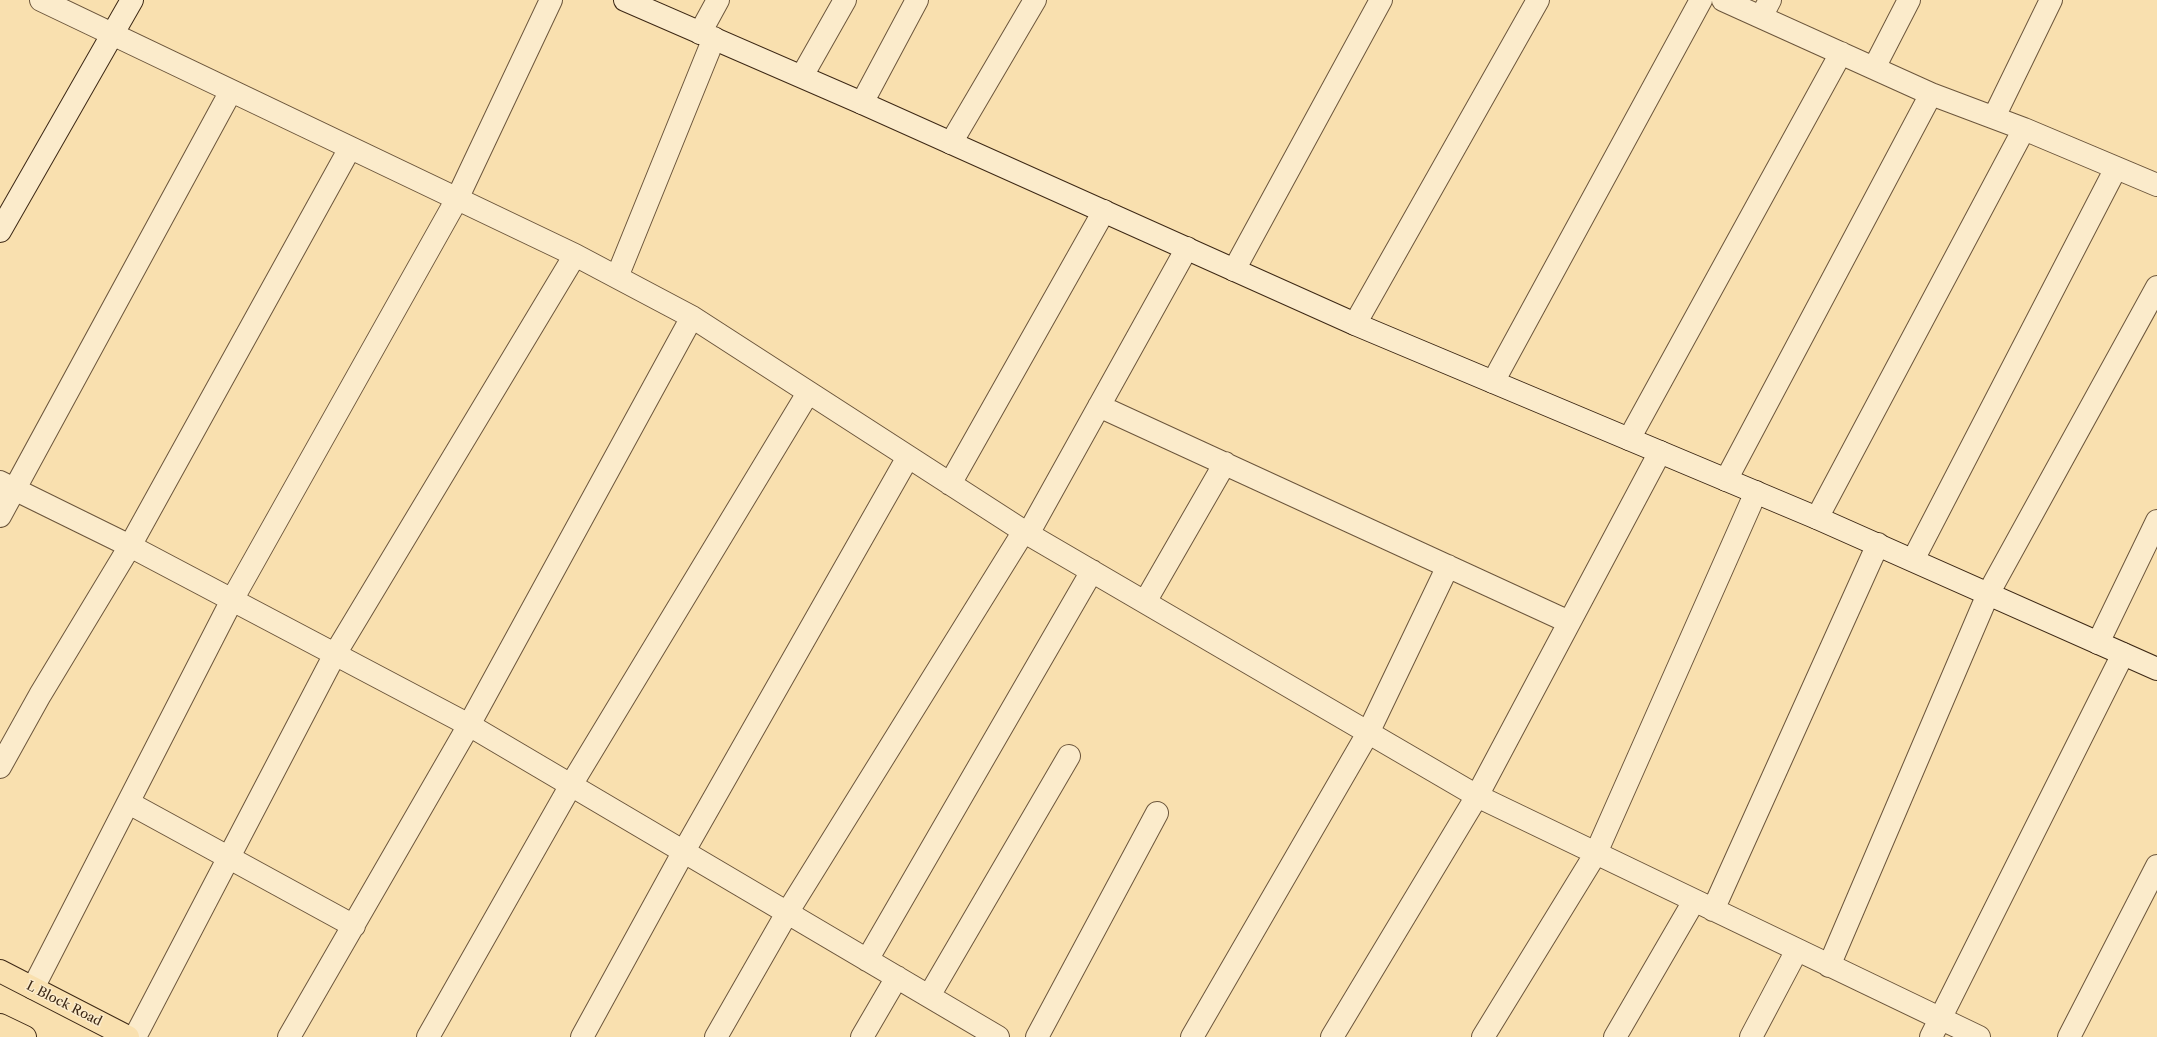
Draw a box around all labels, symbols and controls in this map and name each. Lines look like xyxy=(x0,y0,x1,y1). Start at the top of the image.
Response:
street label: L Block Road xyxy=(24,978,104,1030)

